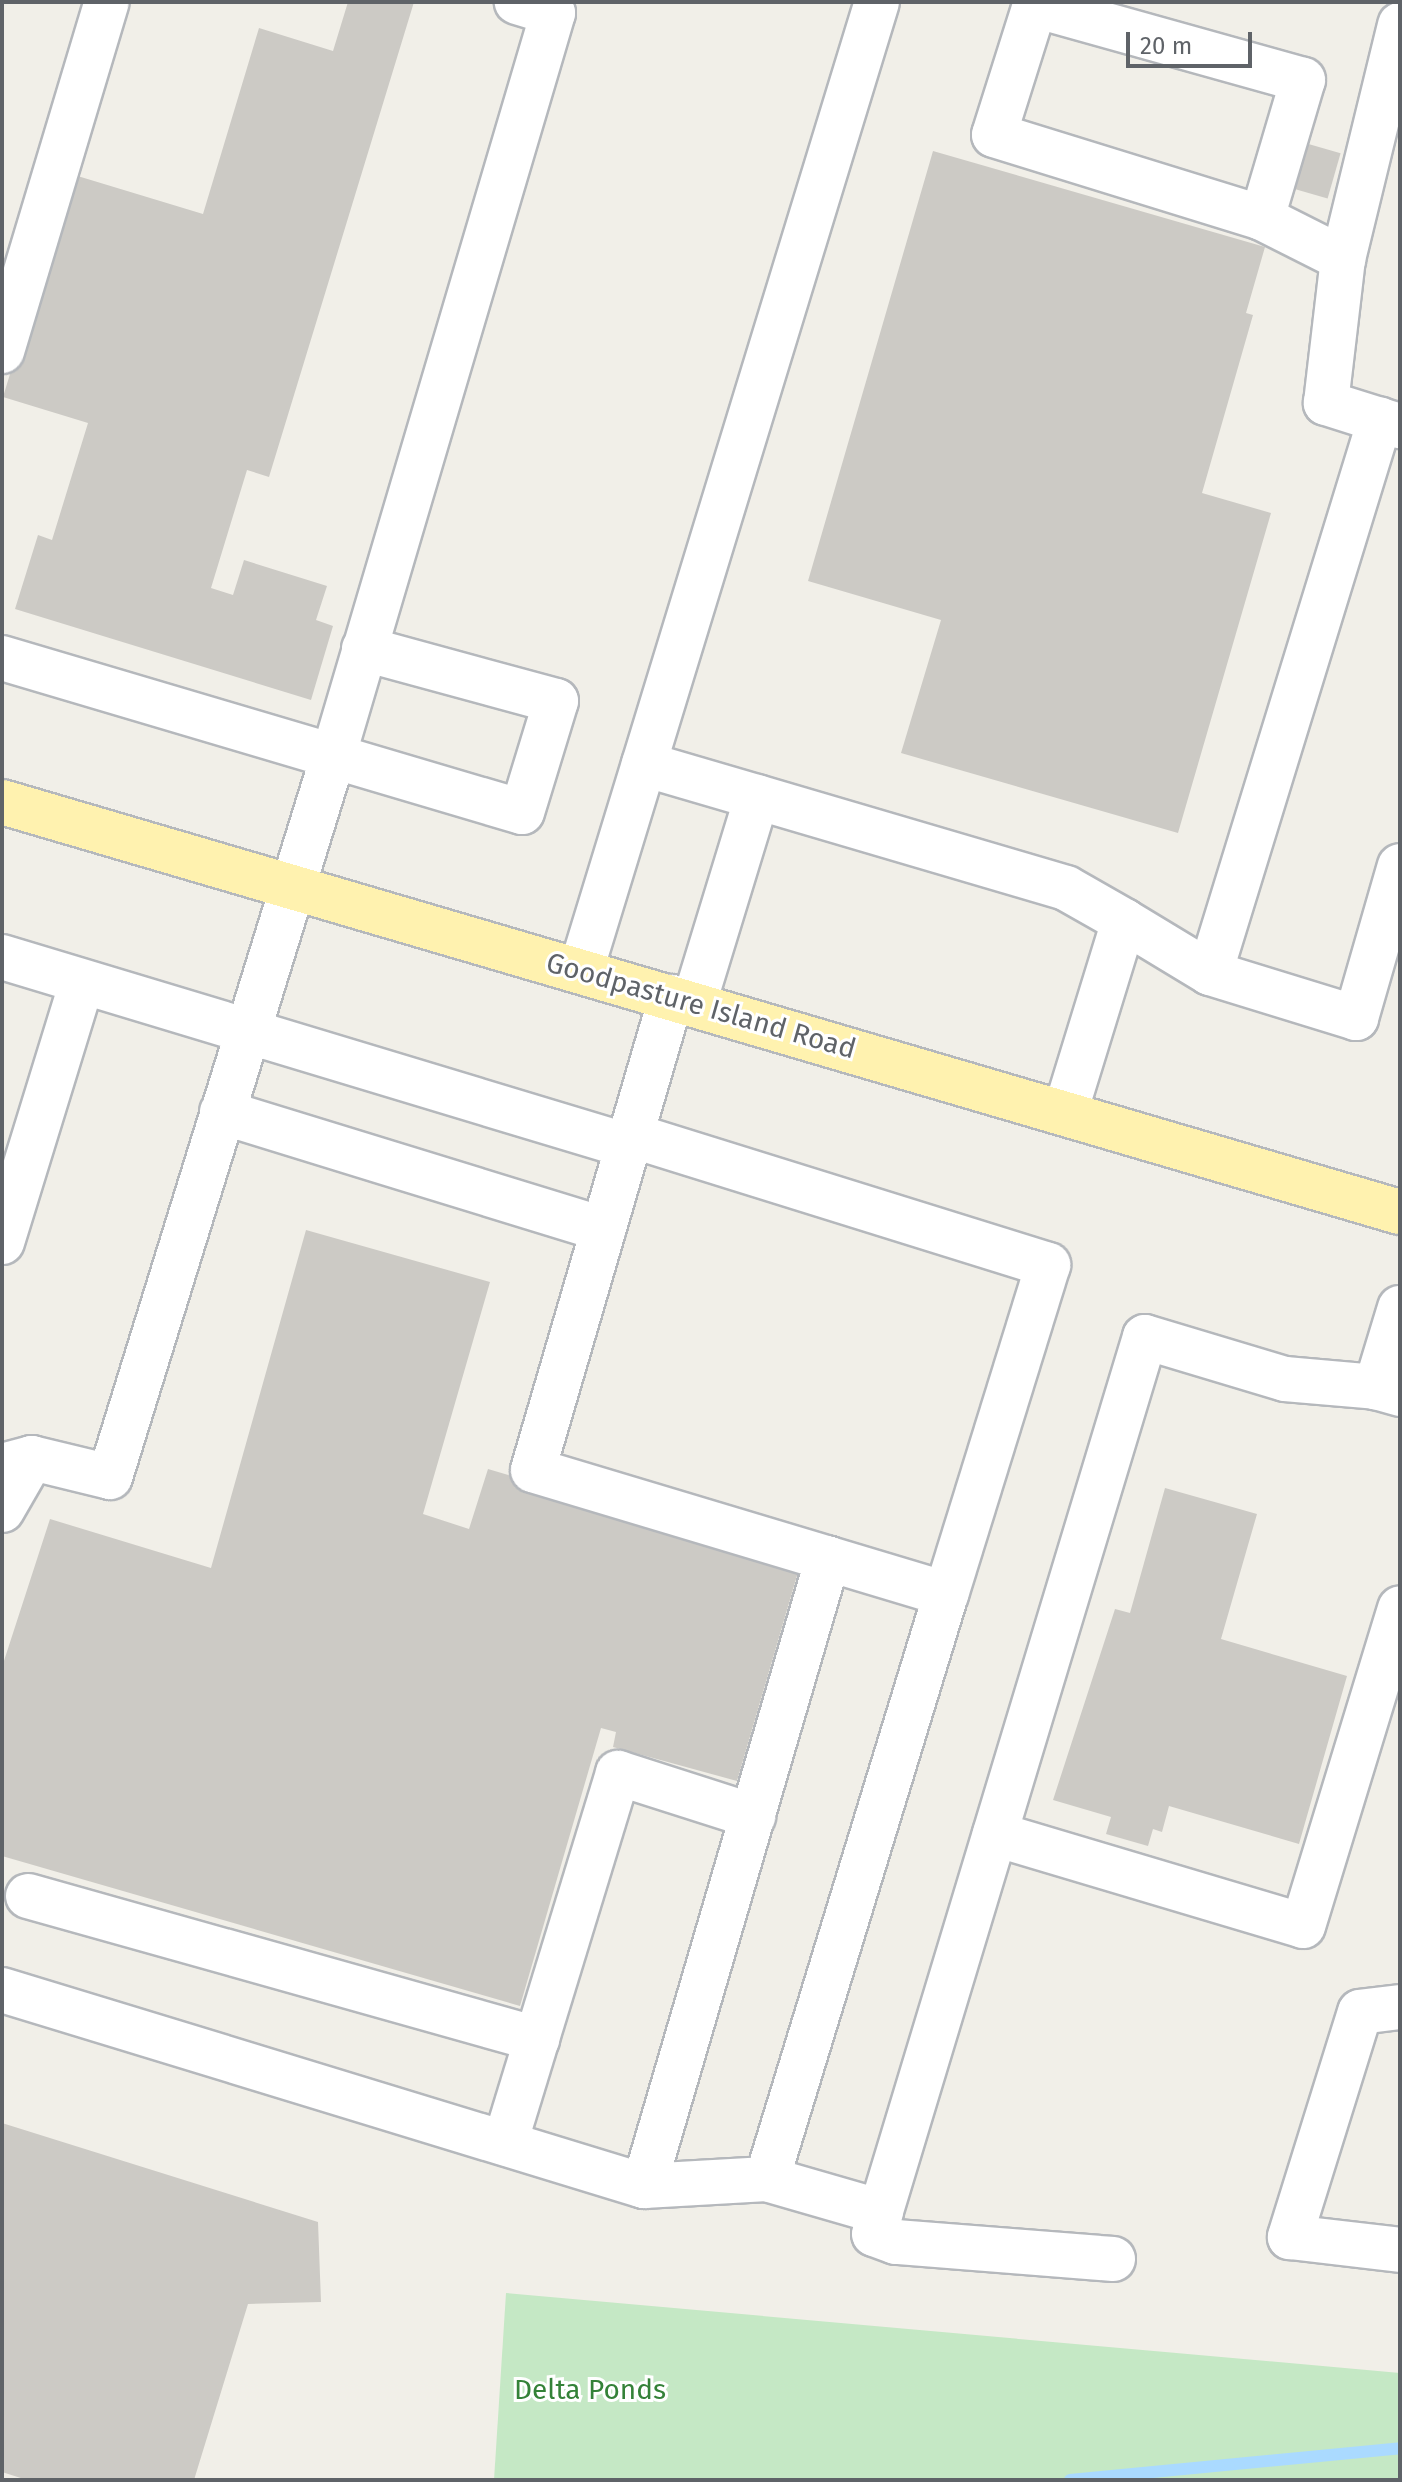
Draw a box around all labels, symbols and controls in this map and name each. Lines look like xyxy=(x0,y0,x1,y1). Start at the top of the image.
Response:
scale bar xyxy=(1130,16,1256,66)
text: 20 m xyxy=(1140,32,1192,60)
street label: Goodpasture Island Road xyxy=(542,946,860,1066)
park label: Delta Ponds xyxy=(514,2373,666,2407)

